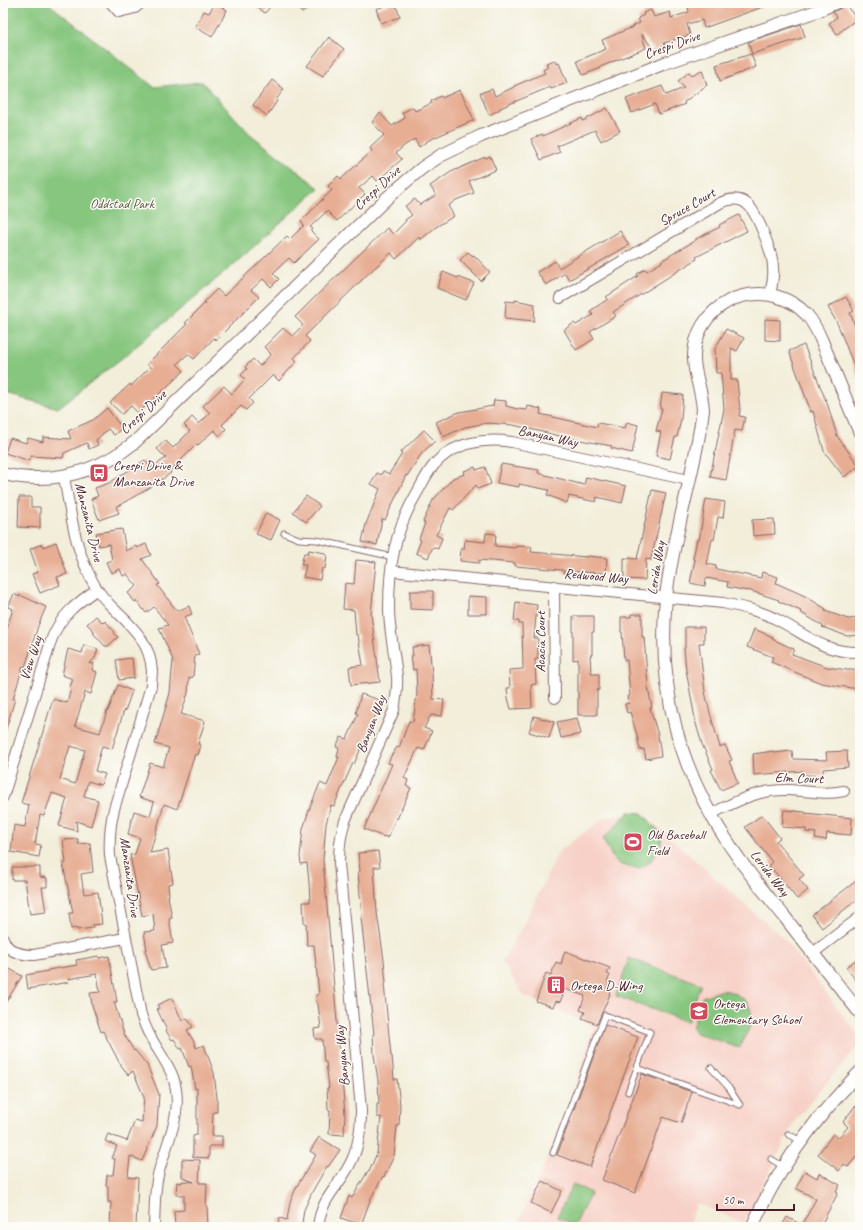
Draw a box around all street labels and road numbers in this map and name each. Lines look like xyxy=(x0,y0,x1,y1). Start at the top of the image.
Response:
street label: Crespi Drive xyxy=(642,27,703,63)
street label: Crespi Drive xyxy=(350,161,405,214)
street label: Spruce Court xyxy=(656,183,719,230)
street label: Crespi Drive xyxy=(116,385,171,438)
street label: Banyan Way xyxy=(517,421,580,451)
street label: Manzanita Drive xyxy=(71,481,107,565)
street label: Lerida Way xyxy=(643,539,669,596)
street label: Redwood Way xyxy=(563,565,630,587)
street label: Acacia Court xyxy=(532,610,549,673)
street label: View Way xyxy=(16,633,46,682)
street label: Banyan Way xyxy=(352,692,390,755)
street label: Elm Court xyxy=(775,769,825,787)
street label: Manzanita Drive xyxy=(116,836,144,919)
street label: Lerida Way xyxy=(747,847,794,900)
street label: Banyan Way xyxy=(331,1024,353,1087)

